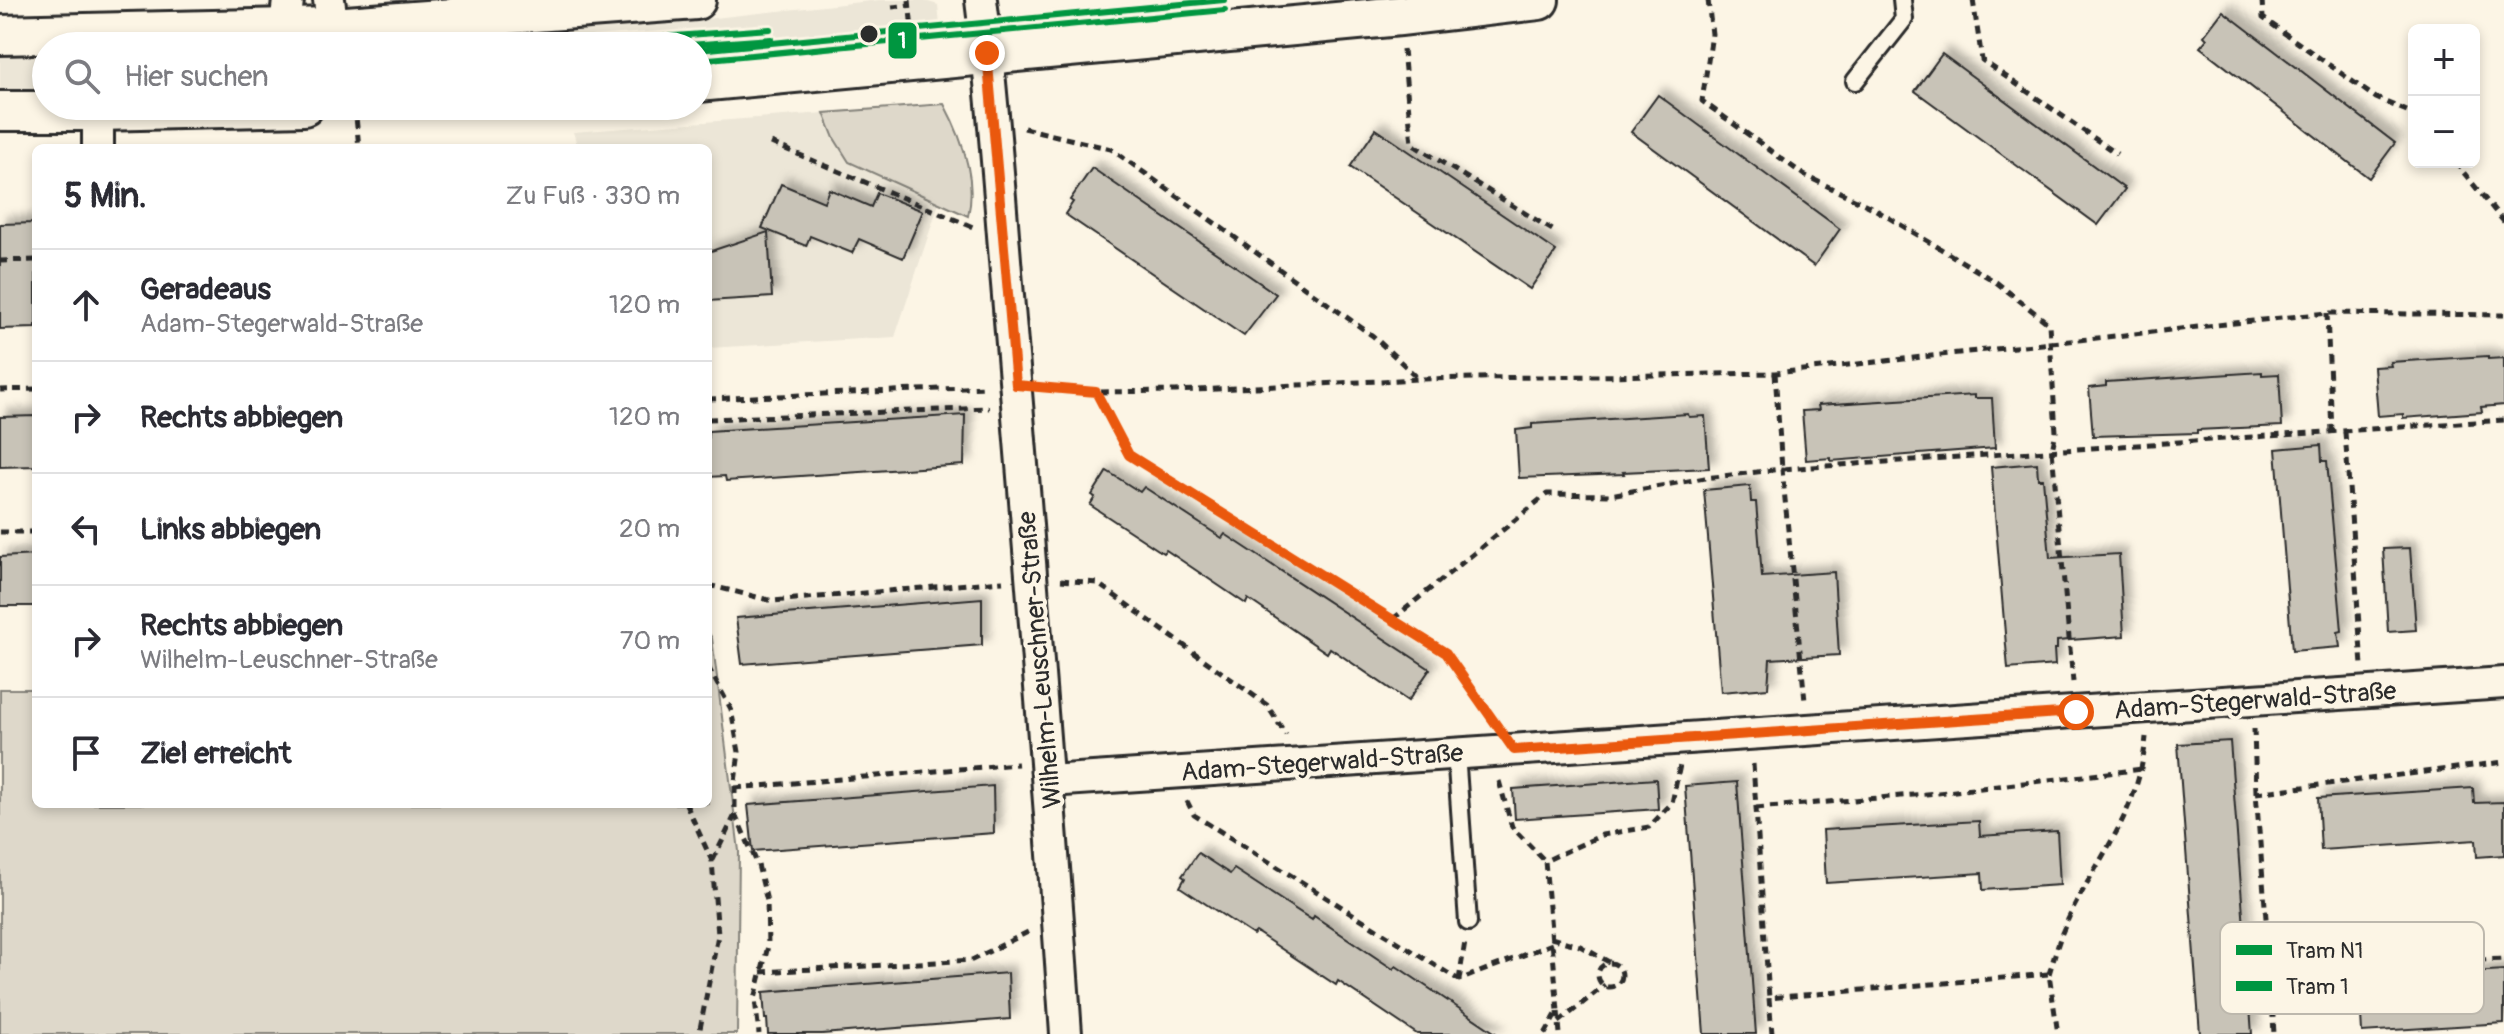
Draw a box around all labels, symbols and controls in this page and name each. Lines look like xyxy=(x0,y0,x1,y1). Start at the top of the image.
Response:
line badge: 1 xyxy=(887,21,918,60)
unlabelled marker xyxy=(858,23,880,45)
map controls xyxy=(2408,24,2480,168)
button: + xyxy=(2408,24,2480,96)
text: 1 xyxy=(898,27,906,55)
search box xyxy=(32,32,712,120)
route end xyxy=(969,35,1005,71)
icon: search xyxy=(60,54,104,98)
text: Hier suchen xyxy=(124,58,269,95)
button: − xyxy=(2408,96,2480,168)
text: 5 Min. xyxy=(64,175,147,218)
text: Zu Fuß · 330 m xyxy=(505,180,680,212)
text: Geradeaus xyxy=(140,271,271,308)
icon: ahead xyxy=(64,283,108,327)
text: 120 m xyxy=(609,289,680,321)
text: Adam-Stegerwald-Straße xyxy=(140,308,423,340)
icon: right xyxy=(64,395,108,439)
text: Rechts abbiegen xyxy=(140,399,343,436)
text: 120 m xyxy=(609,401,680,433)
icon: left xyxy=(64,507,108,551)
street label: Wilhelm-Leuschner-Straße xyxy=(1011,510,1069,810)
text: Links abbiegen xyxy=(140,511,321,548)
text: 20 m xyxy=(619,513,680,545)
text: Rechts abbiegen xyxy=(140,607,343,644)
icon: right xyxy=(64,619,108,663)
text: 70 m xyxy=(620,625,680,657)
text: Wilhelm-Leuschner-Straße xyxy=(140,644,438,676)
street label: Adam-Stegerwald-Straße xyxy=(2113,675,2398,727)
route start xyxy=(2058,694,2094,730)
icon: arrive xyxy=(64,731,108,775)
text: Ziel erreicht xyxy=(140,735,291,772)
street label: Adam-Stegerwald-Straße xyxy=(1180,737,1465,789)
legend xyxy=(2220,922,2484,1014)
text: Tram N1 xyxy=(2286,937,2363,965)
text: Tram 1 xyxy=(2286,973,2349,1001)

